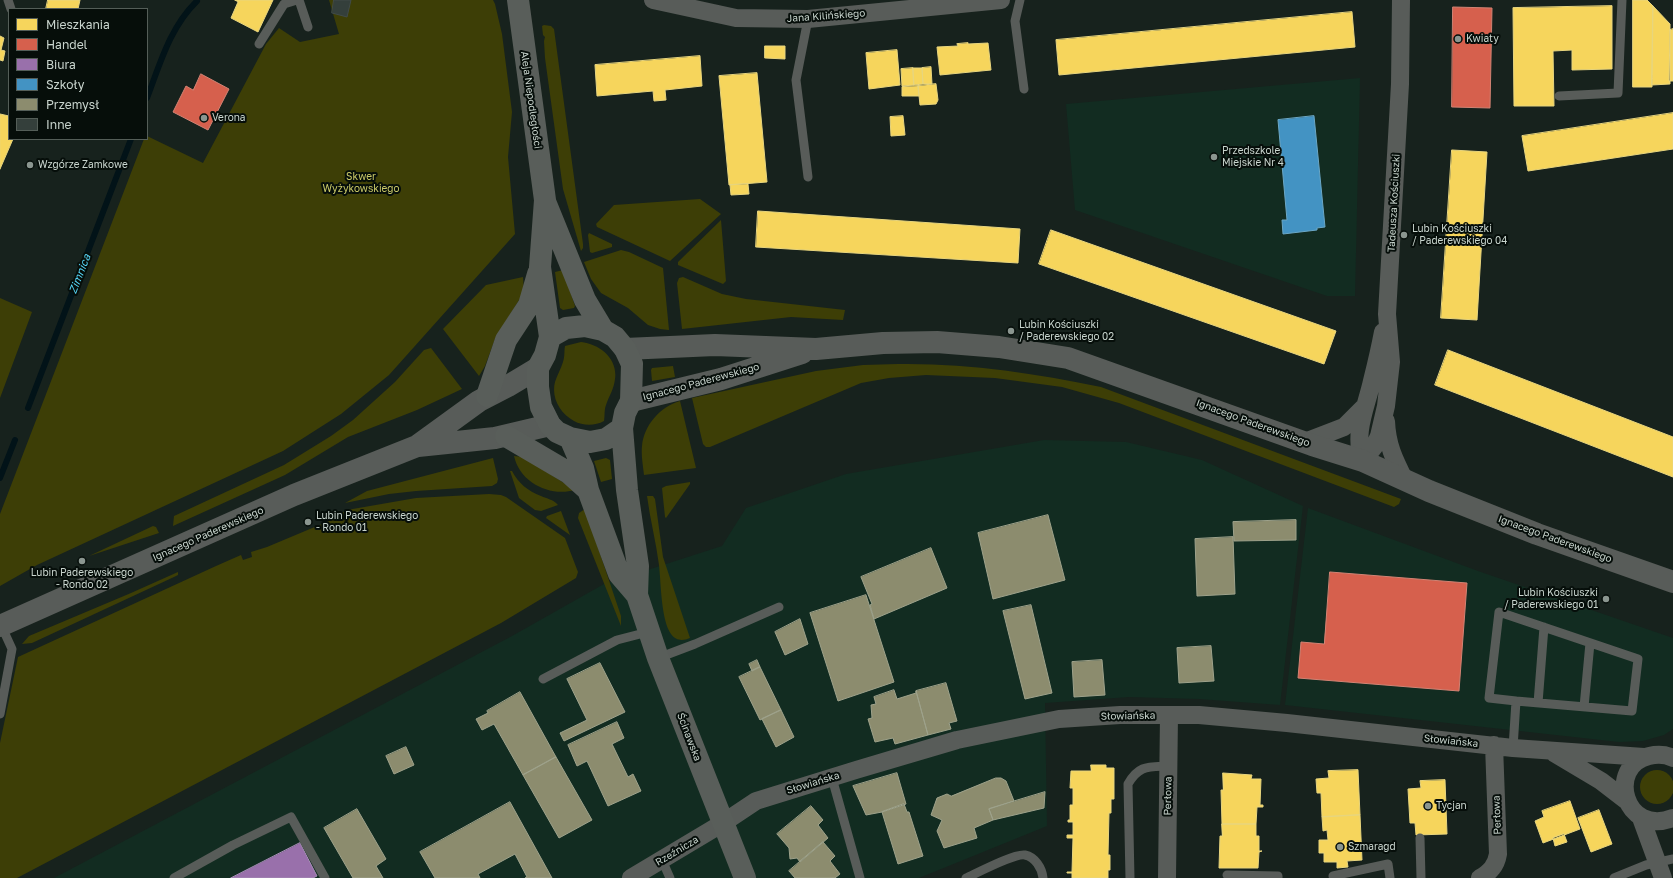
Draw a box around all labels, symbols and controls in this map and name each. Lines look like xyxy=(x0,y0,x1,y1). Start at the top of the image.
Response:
street label: Jana Kilińskiego xyxy=(786,7,866,25)
legend xyxy=(8,8,148,140)
text: Mieszkania xyxy=(46,17,110,32)
place label: Kwiaty xyxy=(1466,33,1499,45)
marker: Kwiaty xyxy=(1453,34,1463,44)
text: Handel xyxy=(46,37,87,52)
street label: Aleja Niepodległości xyxy=(518,50,544,150)
text: Biura xyxy=(46,57,76,72)
text: Szkoły xyxy=(46,77,85,92)
text: Przemysł xyxy=(46,97,99,112)
place label: Verona xyxy=(212,112,245,124)
marker: Verona xyxy=(199,113,209,123)
text: Inne xyxy=(46,117,72,132)
place label: Przedszkole Miejskie Nr 4 xyxy=(1222,145,1284,168)
marker: Przedszkole Miejskie Nr 4 xyxy=(1209,152,1219,162)
street label: Tadeusza Kościuszki xyxy=(1385,154,1403,252)
place label: Wzgórze Zamkowe xyxy=(38,159,128,171)
marker: Wzgórze Zamkowe xyxy=(25,160,35,170)
park label: Skwer Wyżykowskiego xyxy=(322,171,400,194)
place label: Lubin Kościuszki / Paderewskiego 04 xyxy=(1412,223,1507,246)
marker: Lubin Kościuszki / Paderewskiego 04 xyxy=(1399,230,1409,240)
water label: Zimnica xyxy=(66,252,94,296)
place label: Lubin Kościuszki / Paderewskiego 02 xyxy=(1019,319,1114,342)
marker: Lubin Kościuszki / Paderewskiego 02 xyxy=(1006,326,1016,336)
street label: Ignacego Paderewskiego xyxy=(641,361,761,403)
street label: Ignacego Paderewskiego xyxy=(1194,397,1312,449)
street label: Ignacego Paderewskiego xyxy=(151,504,265,564)
place label: Lubin Paderewskiego - Rondo 01 xyxy=(316,510,418,534)
street label: Ignacego Paderewskiego xyxy=(1496,513,1614,565)
marker: Lubin Paderewskiego - Rondo 01 xyxy=(303,517,313,527)
marker: Lubin Paderewskiego - Rondo 02 xyxy=(77,556,87,566)
place label: Lubin Paderewskiego - Rondo 02 xyxy=(31,567,133,590)
place label: Lubin Kościuszki / Paderewskiego 01 xyxy=(1504,587,1598,610)
marker: Lubin Kościuszki / Paderewskiego 01 xyxy=(1601,594,1611,604)
street label: Słowiańska xyxy=(1101,710,1155,722)
street label: Ścinawska xyxy=(674,711,704,763)
street label: Słowiańska xyxy=(1423,732,1479,750)
street label: Słowiańska xyxy=(785,769,841,797)
street label: Perłowa xyxy=(1162,776,1174,816)
street label: Perłowa xyxy=(1490,795,1504,835)
place label: Tycjan xyxy=(1436,800,1467,812)
marker: Tycjan xyxy=(1423,801,1433,811)
street label: Rzeźnicza xyxy=(653,834,701,868)
place label: Szmaragd xyxy=(1348,841,1396,853)
marker: Szmaragd xyxy=(1335,842,1345,852)

